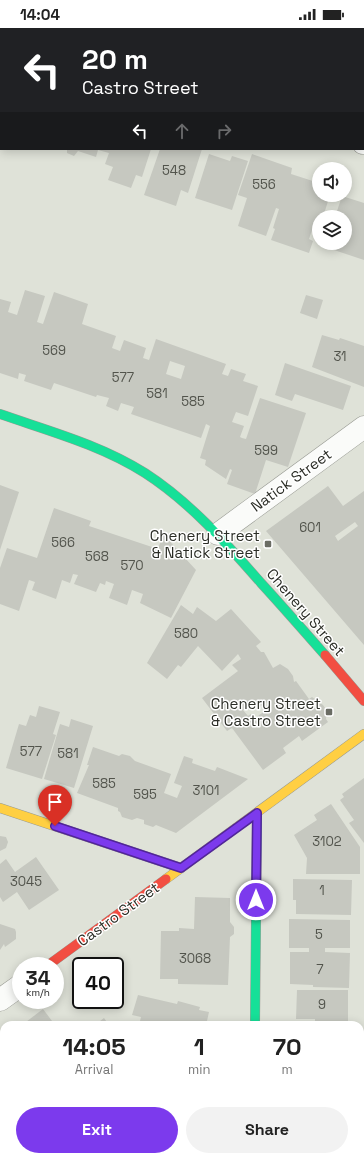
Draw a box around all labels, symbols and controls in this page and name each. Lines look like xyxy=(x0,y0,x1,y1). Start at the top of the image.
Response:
text: 14:04 xyxy=(20,5,60,24)
text: 20 m xyxy=(82,41,148,77)
icon: left xyxy=(16,44,68,96)
text: Castro Street xyxy=(82,76,199,99)
icon: left xyxy=(129,120,151,142)
icon: ahead xyxy=(171,120,193,142)
icon: right xyxy=(213,120,235,142)
house number: 548 xyxy=(162,162,186,179)
map controls xyxy=(312,162,352,250)
button: sound xyxy=(312,162,352,202)
house number: 556 xyxy=(252,176,276,193)
button: layers xyxy=(312,210,352,250)
house number: 569 xyxy=(42,342,66,359)
house number: 31 xyxy=(333,348,347,365)
house number: 577 xyxy=(112,369,134,386)
house number: 581 xyxy=(146,385,168,402)
house number: 585 xyxy=(181,393,205,410)
house number: 599 xyxy=(254,442,278,459)
street label: Natick Street xyxy=(247,444,335,516)
house number: 601 xyxy=(299,519,321,536)
place label: Chenery Street & Natick Street xyxy=(150,526,260,562)
house number: 566 xyxy=(51,534,75,551)
marker: Chenery Street & Natick Street xyxy=(263,539,273,549)
house number: 568 xyxy=(85,548,109,565)
house number: 570 xyxy=(120,557,144,574)
street label: Chenery Street xyxy=(263,564,349,660)
house number: 580 xyxy=(174,625,198,642)
place label: Chenery Street & Castro Street xyxy=(211,694,321,730)
marker: Chenery Street & Castro Street xyxy=(324,707,334,717)
house number: 577 xyxy=(20,743,42,760)
house number: 581 xyxy=(57,745,79,762)
house number: 585 xyxy=(92,775,116,792)
house number: 3101 xyxy=(193,782,219,799)
pin xyxy=(38,785,72,826)
house number: 595 xyxy=(133,786,157,803)
icon: arrive xyxy=(44,791,66,813)
house number: 3102 xyxy=(312,833,342,850)
house number: 3045 xyxy=(10,873,42,890)
street label: Castro Street xyxy=(73,878,163,950)
position arrow xyxy=(235,879,277,921)
house number: 1 xyxy=(319,882,325,899)
house number: 5 xyxy=(315,926,323,943)
house number: 3068 xyxy=(179,950,211,967)
speed limit sign: 40 xyxy=(72,957,124,1009)
house number: 7 xyxy=(316,961,324,978)
text: 34 xyxy=(26,965,50,991)
text: km/h xyxy=(26,986,50,999)
house number: 9 xyxy=(318,996,326,1013)
text: 14:05 xyxy=(62,1031,126,1062)
text: 1 xyxy=(194,1031,205,1062)
text: 70 xyxy=(273,1031,302,1062)
text: Arrival xyxy=(75,1061,113,1078)
text: min xyxy=(188,1061,210,1078)
text: m xyxy=(282,1061,293,1078)
button: Exit xyxy=(16,1107,178,1153)
button: Share xyxy=(186,1107,348,1153)

